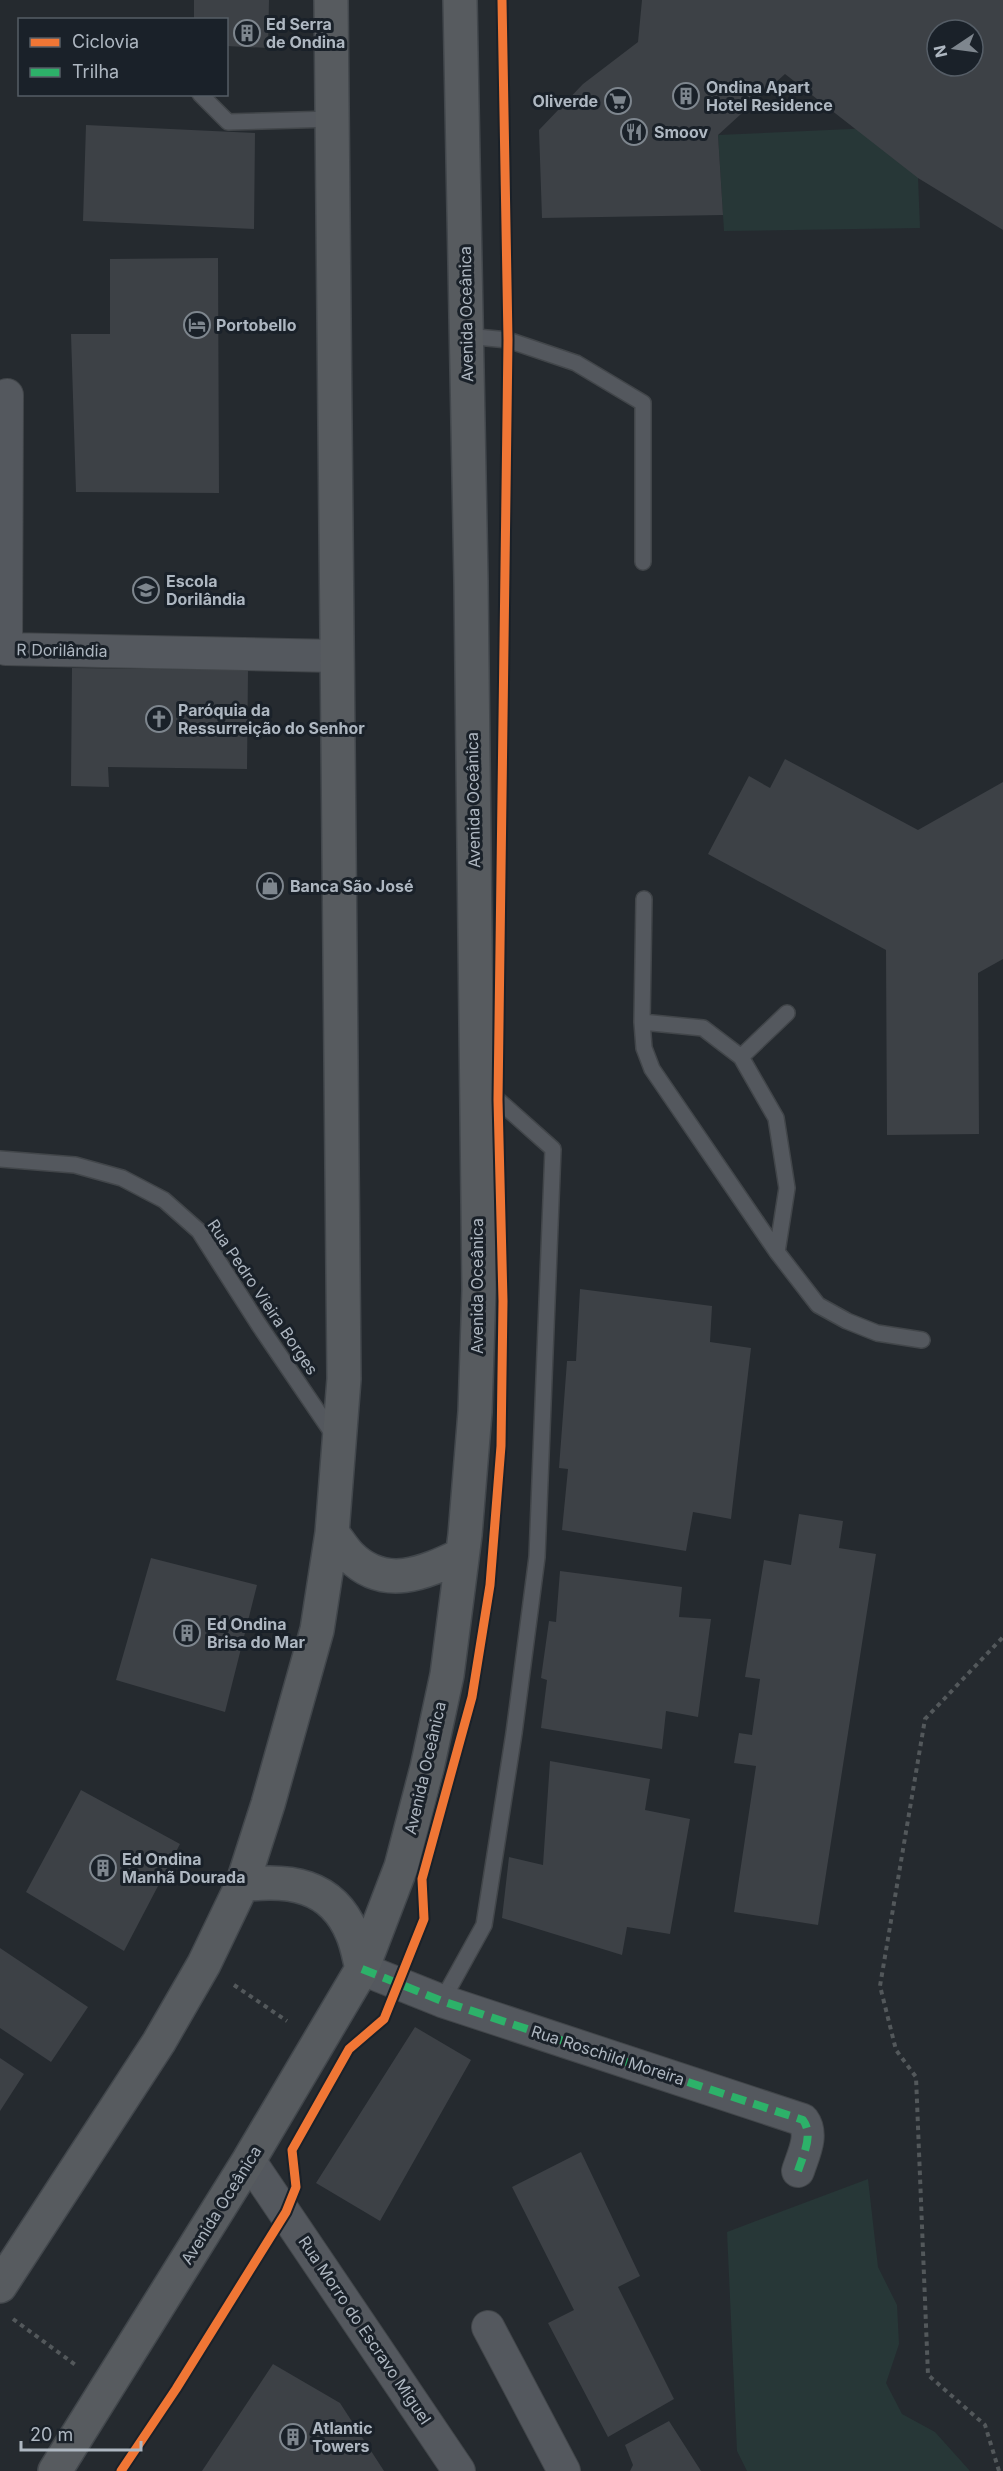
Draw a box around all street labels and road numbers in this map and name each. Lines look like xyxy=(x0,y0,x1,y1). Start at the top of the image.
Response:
street label: Avenida Oceânica xyxy=(455,246,477,382)
street label: R Dorilândia xyxy=(16,639,108,661)
street label: Avenida Oceânica xyxy=(462,732,484,868)
street label: Rua Pedro Vieira Borges xyxy=(203,1215,323,1379)
street label: Avenida Oceânica xyxy=(467,1218,487,1354)
street label: Avenida Oceânica xyxy=(400,1699,450,1837)
street label: Rua Roschild Moreira xyxy=(529,2021,687,2089)
street label: Avenida Oceânica xyxy=(176,2142,266,2268)
street label: Rua Morro do Escravo Miguel xyxy=(294,2232,436,2428)

